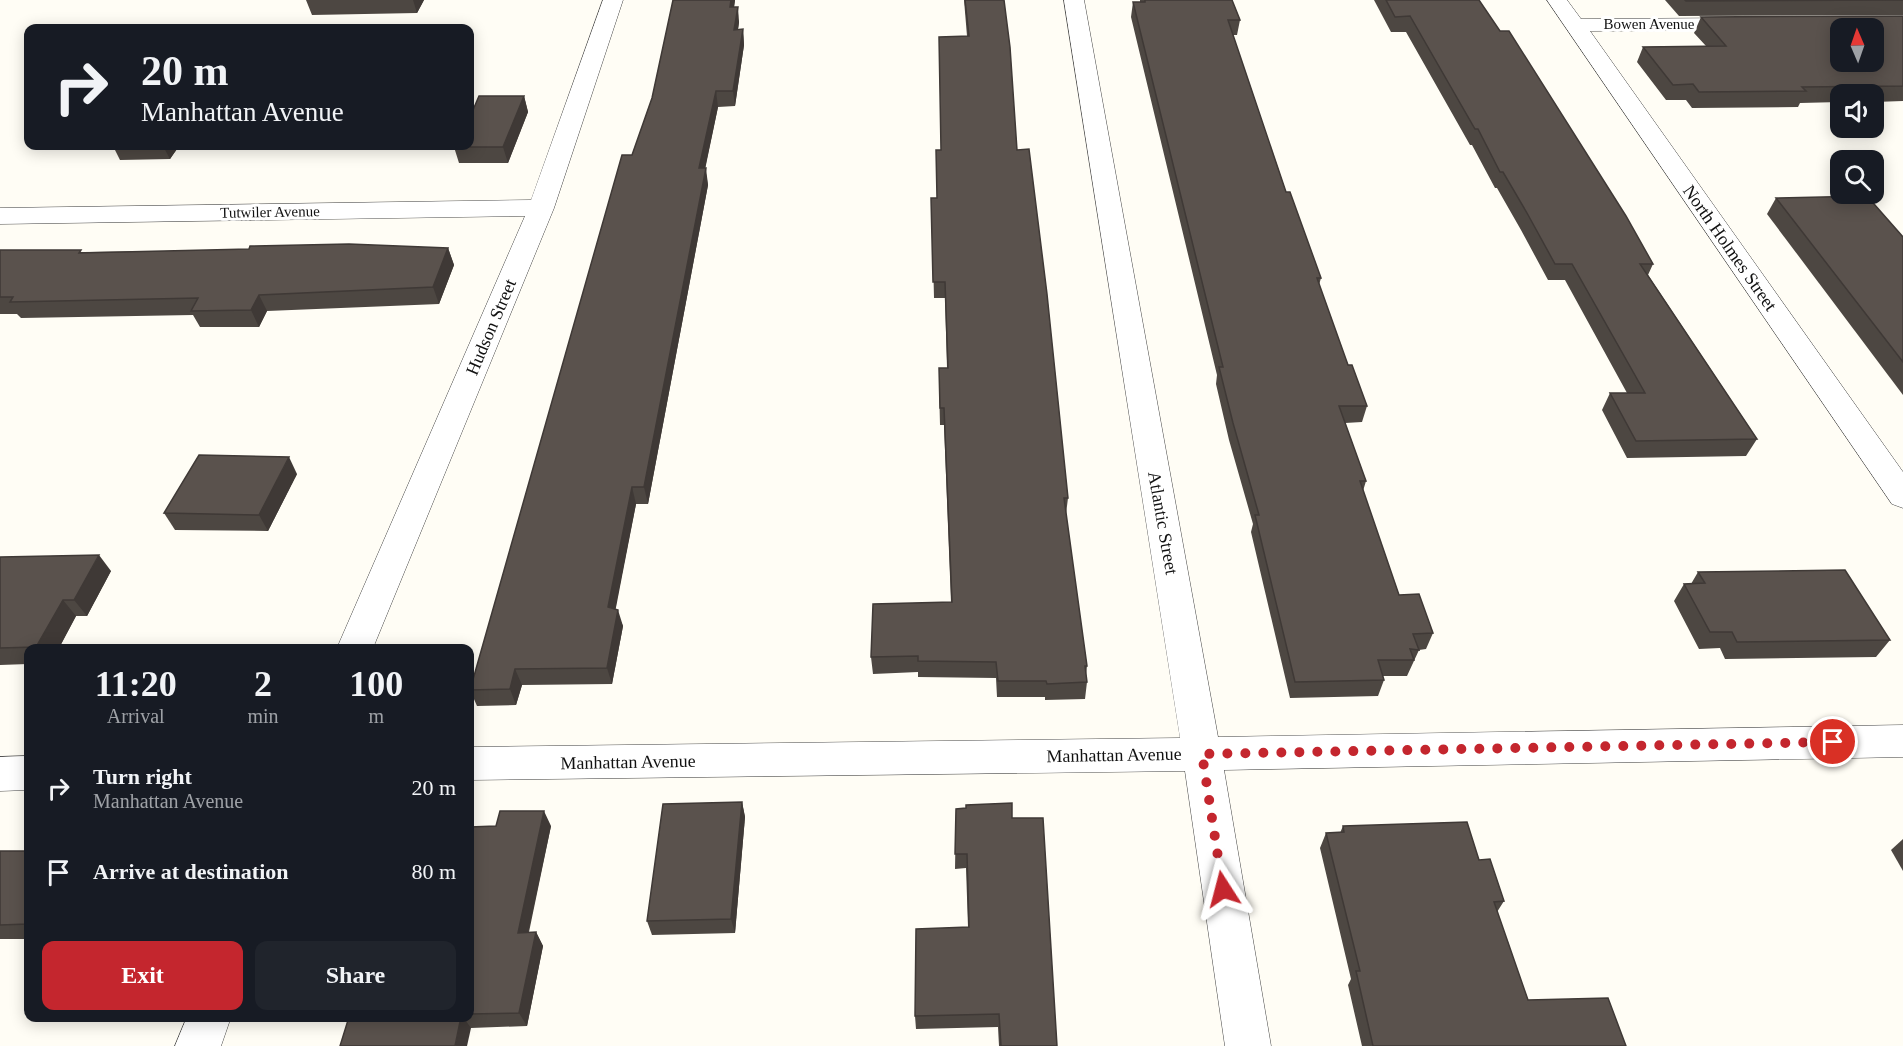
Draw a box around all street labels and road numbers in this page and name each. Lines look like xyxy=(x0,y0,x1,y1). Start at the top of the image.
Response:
street label: Bowen Avenue xyxy=(1604,16,1695,32)
street label: North Holmes Street xyxy=(1679,181,1781,315)
street label: Tutwiler Avenue xyxy=(220,203,320,221)
street label: Hudson Street xyxy=(462,276,520,378)
street label: Atlantic Street xyxy=(1144,470,1182,576)
street label: Manhattan Avenue xyxy=(1046,744,1182,766)
street label: Manhattan Avenue xyxy=(560,751,696,773)

